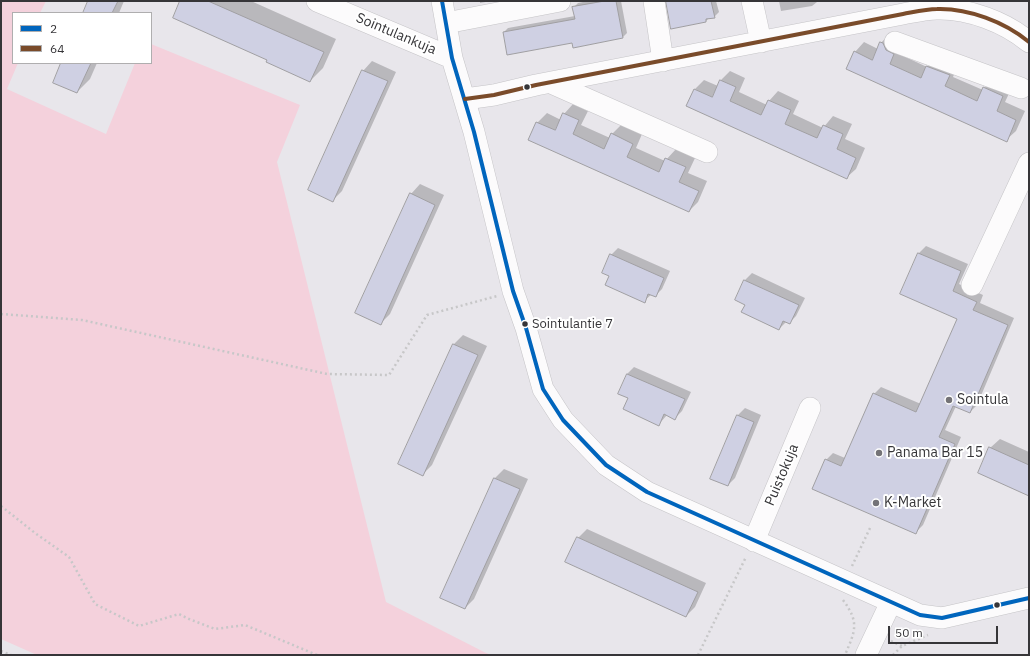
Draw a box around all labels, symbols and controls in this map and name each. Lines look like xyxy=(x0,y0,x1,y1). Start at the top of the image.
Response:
street label: Sointulankuja xyxy=(353,10,439,58)
legend xyxy=(12,12,152,64)
text: 2 xyxy=(50,21,57,36)
text: 64 xyxy=(50,41,64,56)
unlabelled marker xyxy=(522,82,532,92)
place label: Sointulantie 7 xyxy=(532,316,613,332)
marker: Sointulantie 7 xyxy=(520,319,530,329)
place label: Sointula xyxy=(957,392,1009,408)
marker: Sointula xyxy=(944,395,954,405)
street label: Puistokuja xyxy=(761,442,803,508)
place label: Panama Bar 15 xyxy=(887,445,983,461)
marker: Panama Bar 15 xyxy=(874,448,884,458)
place label: K-Market xyxy=(884,495,941,511)
marker: K-Market xyxy=(871,498,881,508)
unlabelled marker xyxy=(992,600,1002,610)
scale bar xyxy=(890,618,1000,644)
text: 50 m xyxy=(895,625,923,640)

